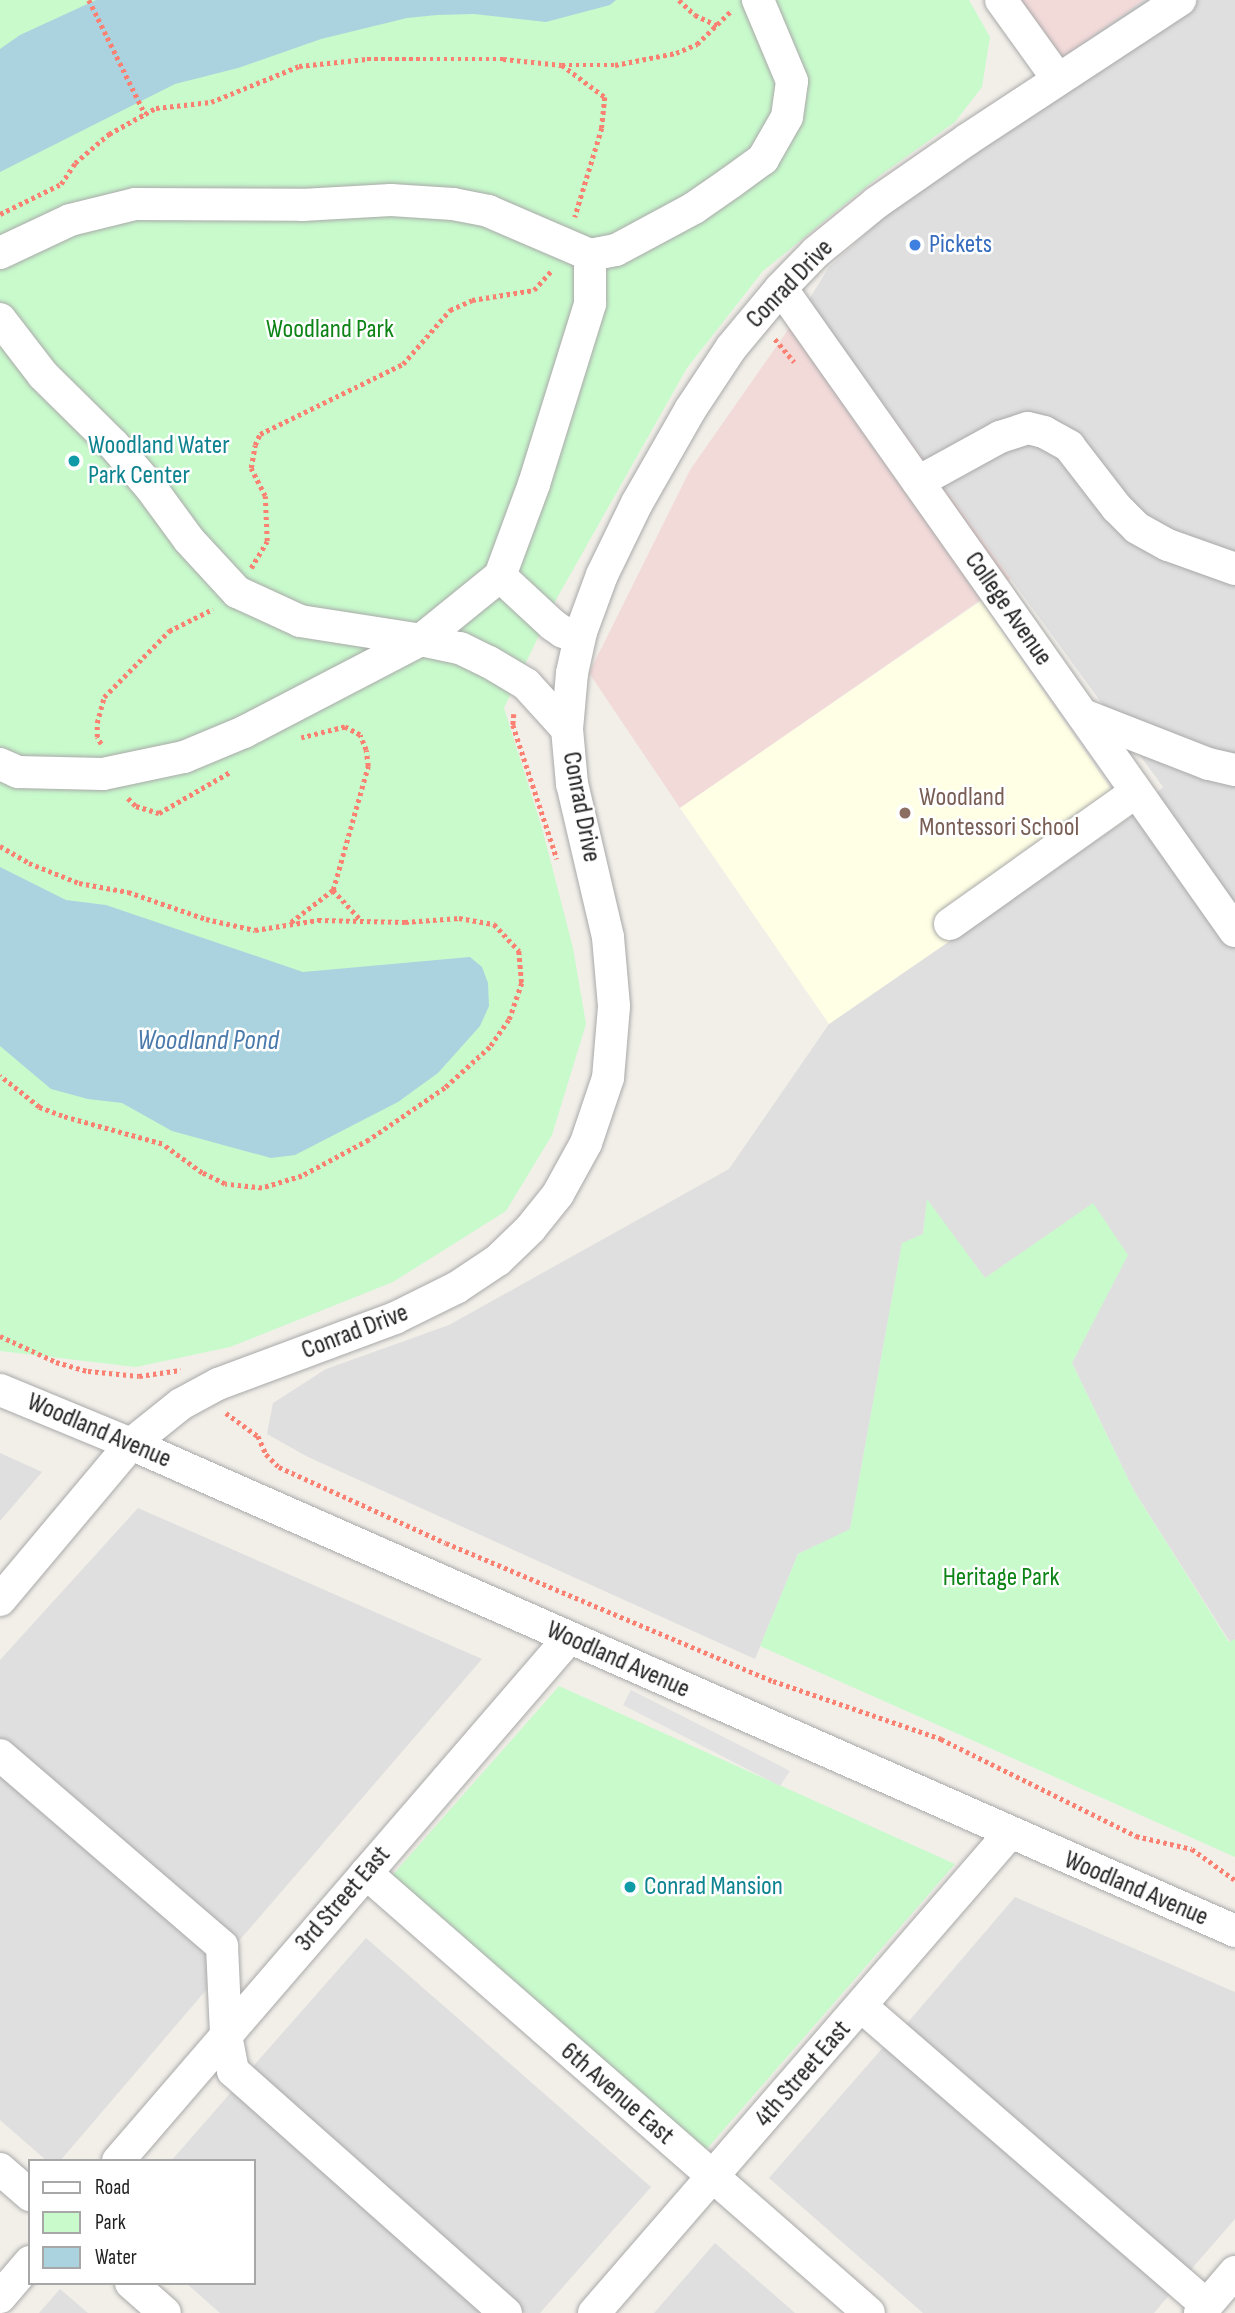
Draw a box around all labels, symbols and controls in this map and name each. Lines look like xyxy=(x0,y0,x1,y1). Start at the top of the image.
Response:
place label: Pickets xyxy=(929,229,992,261)
street label: Conrad Drive xyxy=(740,233,840,335)
marker: Pickets xyxy=(907,237,923,253)
park label: Woodland Park xyxy=(266,314,394,346)
place label: Woodland Water Park Center xyxy=(88,430,230,492)
marker: Woodland Water Park Center xyxy=(66,453,82,469)
street label: College Avenue xyxy=(957,546,1059,672)
street label: Conrad Drive xyxy=(555,749,607,865)
place label: Woodland Montessori School xyxy=(919,782,1079,844)
marker: Woodland Montessori School xyxy=(897,805,913,821)
water label: Woodland Pond xyxy=(137,1024,279,1058)
street label: Conrad Drive xyxy=(297,1297,413,1367)
street label: Woodland Avenue xyxy=(22,1387,176,1475)
park label: Heritage Park xyxy=(943,1562,1059,1594)
street label: Woodland Avenue xyxy=(542,1615,694,1705)
street label: 3rd Street East xyxy=(289,1840,397,1958)
street label: Woodland Avenue xyxy=(1059,1845,1213,1933)
place label: Conrad Mansion xyxy=(644,1871,783,1903)
marker: Conrad Mansion xyxy=(622,1879,638,1895)
street label: 4th Street East xyxy=(748,2014,858,2134)
street label: 6th Avenue East xyxy=(554,2036,680,2152)
legend xyxy=(28,2159,256,2285)
text: Road xyxy=(95,2175,130,2200)
text: Park xyxy=(95,2210,126,2235)
text: Water xyxy=(95,2245,137,2270)

